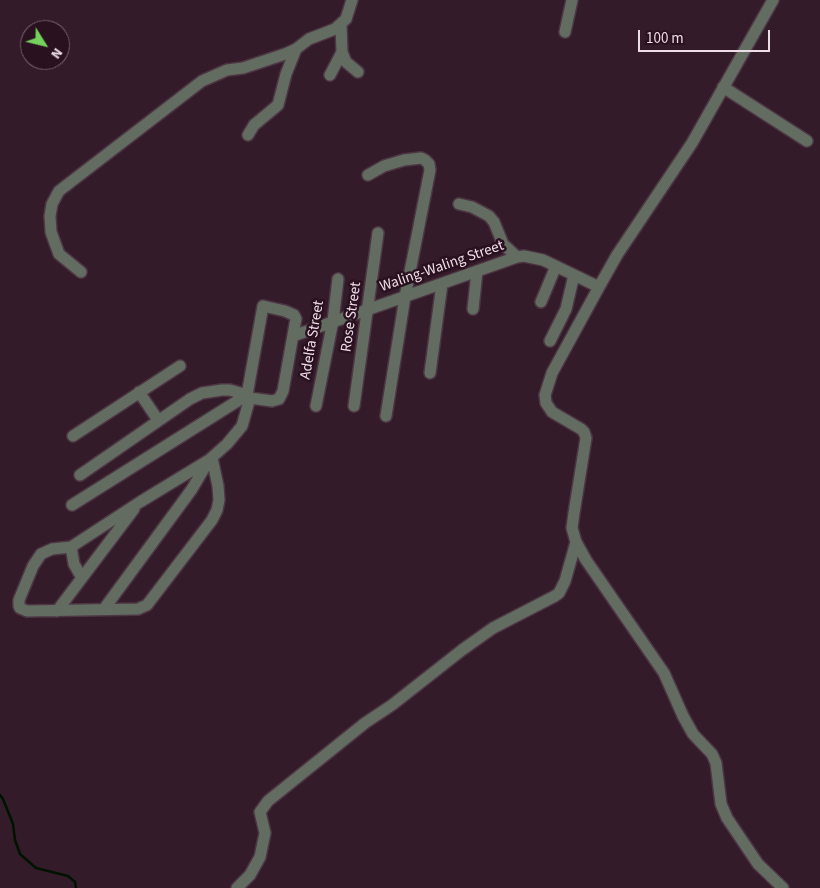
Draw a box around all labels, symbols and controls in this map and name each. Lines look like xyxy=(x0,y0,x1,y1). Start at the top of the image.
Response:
north arrow xyxy=(20,20,70,70)
scale bar xyxy=(640,20,772,52)
text: 100 m xyxy=(646,28,684,49)
text: N xyxy=(45,44,67,63)
street label: Waling-Waling Street xyxy=(378,237,506,297)
street label: Rose Street xyxy=(338,281,366,353)
street label: Adelfa Street xyxy=(297,299,329,381)

